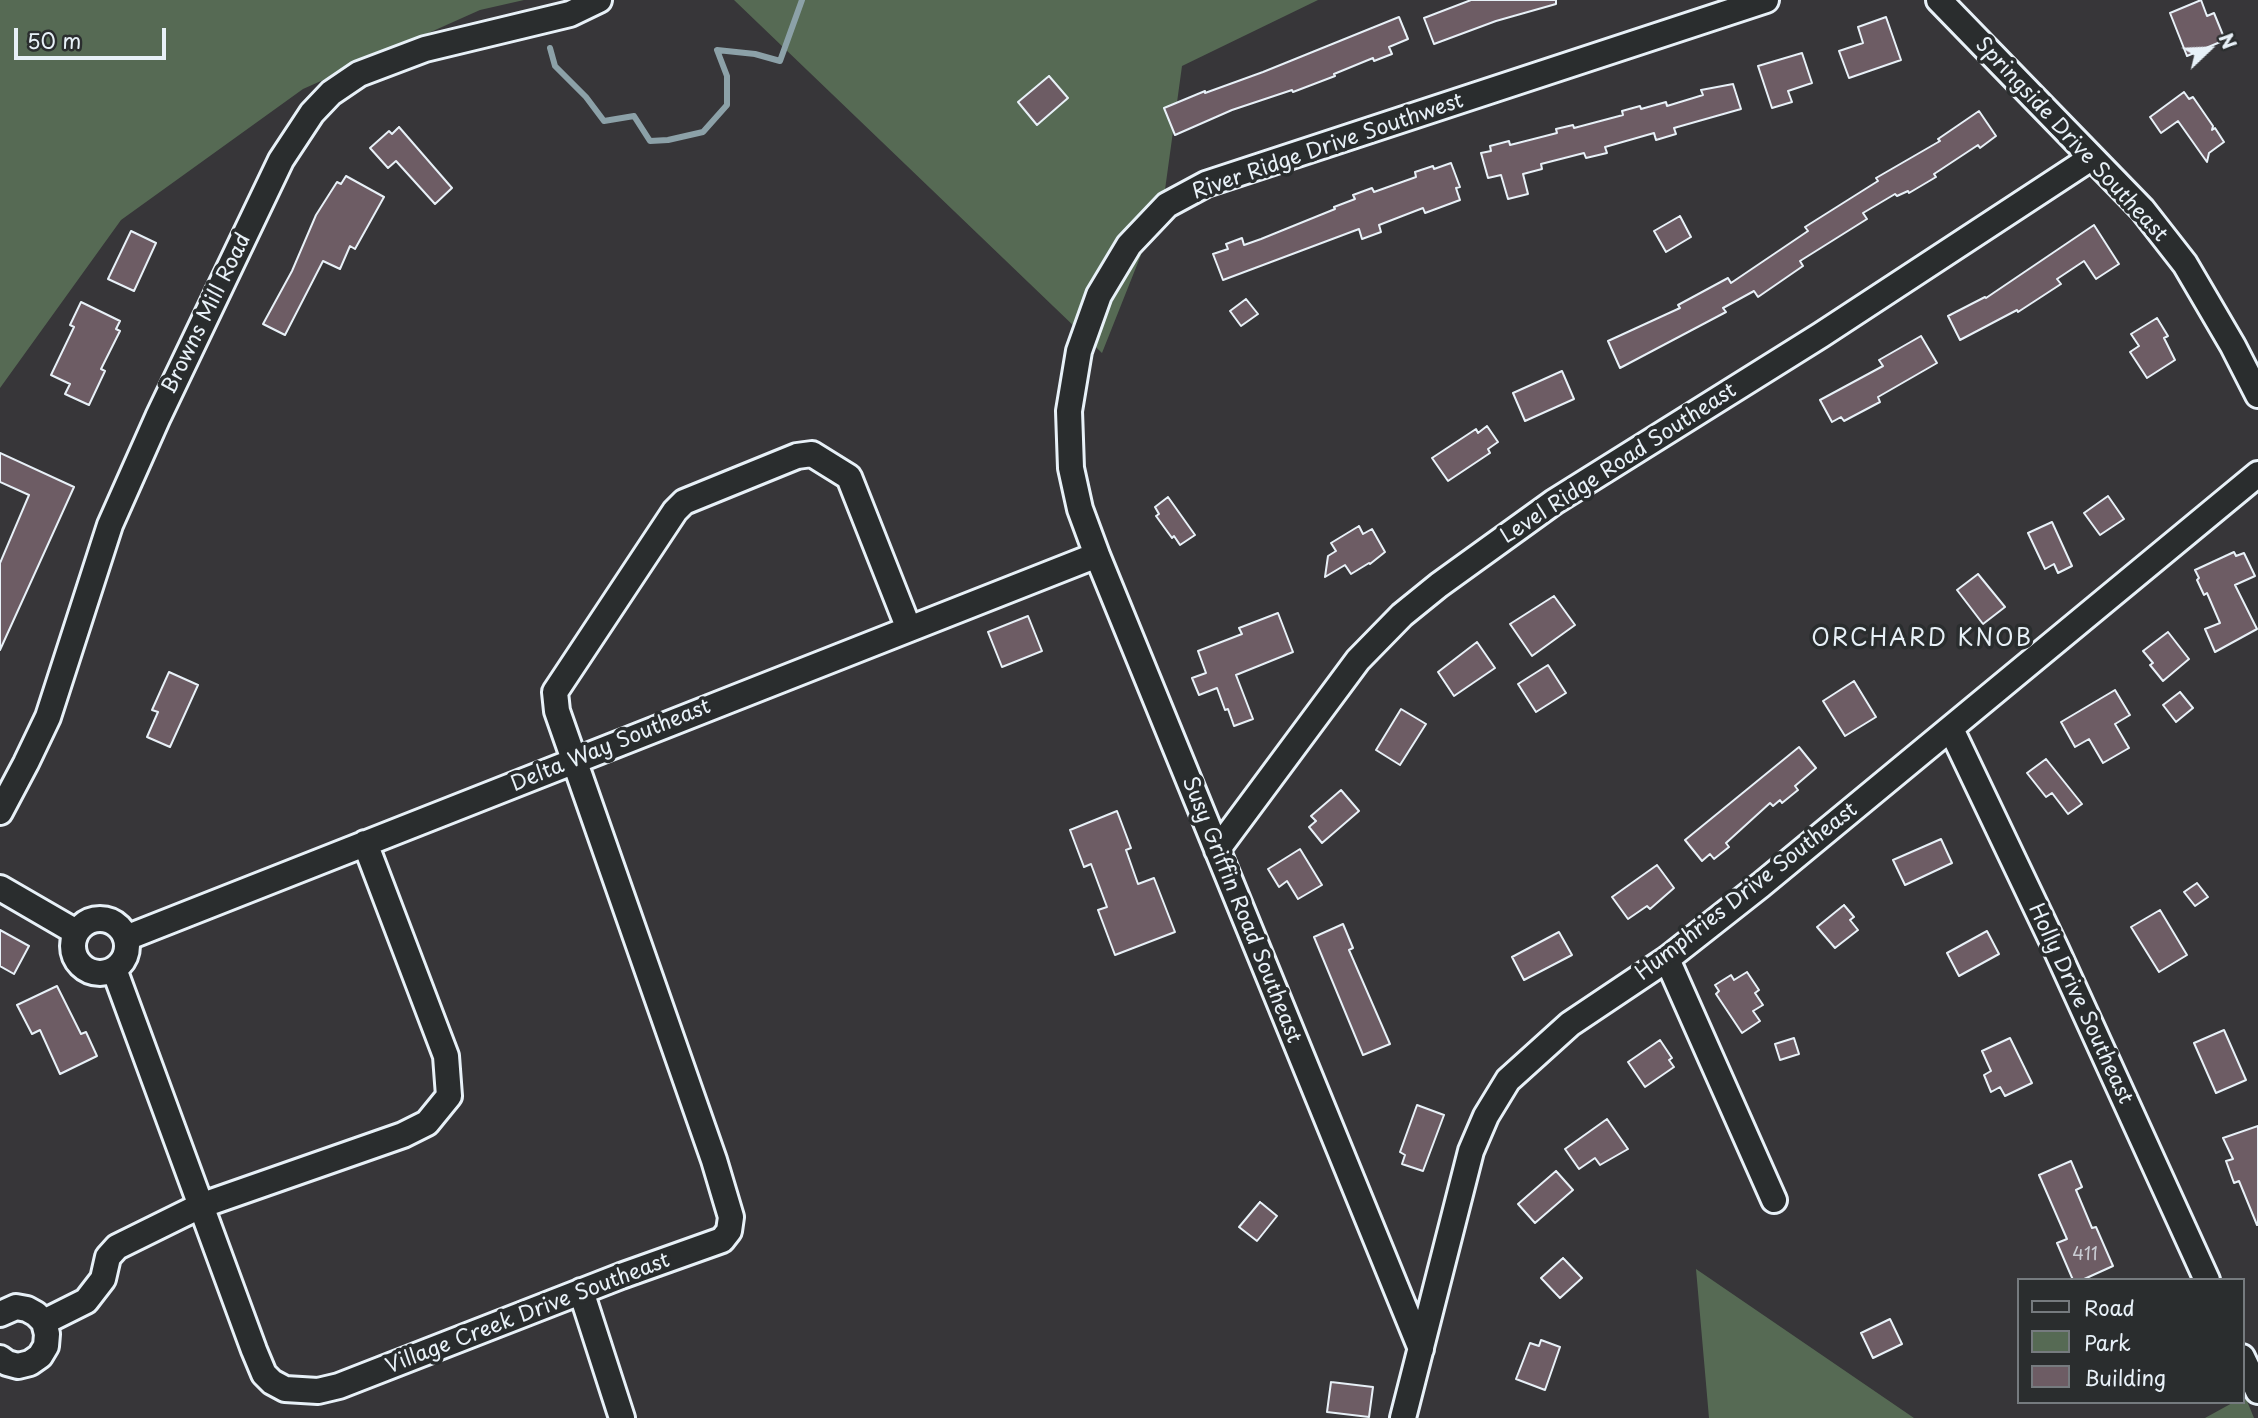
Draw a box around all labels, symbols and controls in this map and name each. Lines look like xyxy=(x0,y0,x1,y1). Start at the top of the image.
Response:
scale bar xyxy=(18,14,170,58)
north arrow xyxy=(2174,14,2244,84)
text: 50 m xyxy=(27,24,81,56)
text: N xyxy=(2213,28,2244,53)
street label: Springside Drive Southeast xyxy=(1970,33,2172,247)
street label: River Ridge Drive Southwest xyxy=(1189,89,1467,205)
street label: Browns Mill Road xyxy=(157,229,257,399)
street label: Level Ridge Road Southeast xyxy=(1496,378,1742,550)
district label: ORCHARD KNOB xyxy=(1814,626,2030,654)
street label: Delta Way Southeast xyxy=(507,694,715,798)
street label: Susy Griffin Road Southeast xyxy=(1176,773,1306,1047)
street label: Humphries Drive Southeast xyxy=(1631,798,1863,986)
street label: Holly Drive Southeast xyxy=(2022,900,2138,1108)
house number: 411 xyxy=(2072,1244,2098,1266)
street label: Village Creek Drive Southeast xyxy=(382,1248,674,1380)
legend xyxy=(2016,1278,2244,1404)
text: Road xyxy=(2084,1291,2135,1323)
text: Park xyxy=(2084,1326,2131,1358)
text: Building xyxy=(2084,1361,2166,1393)

